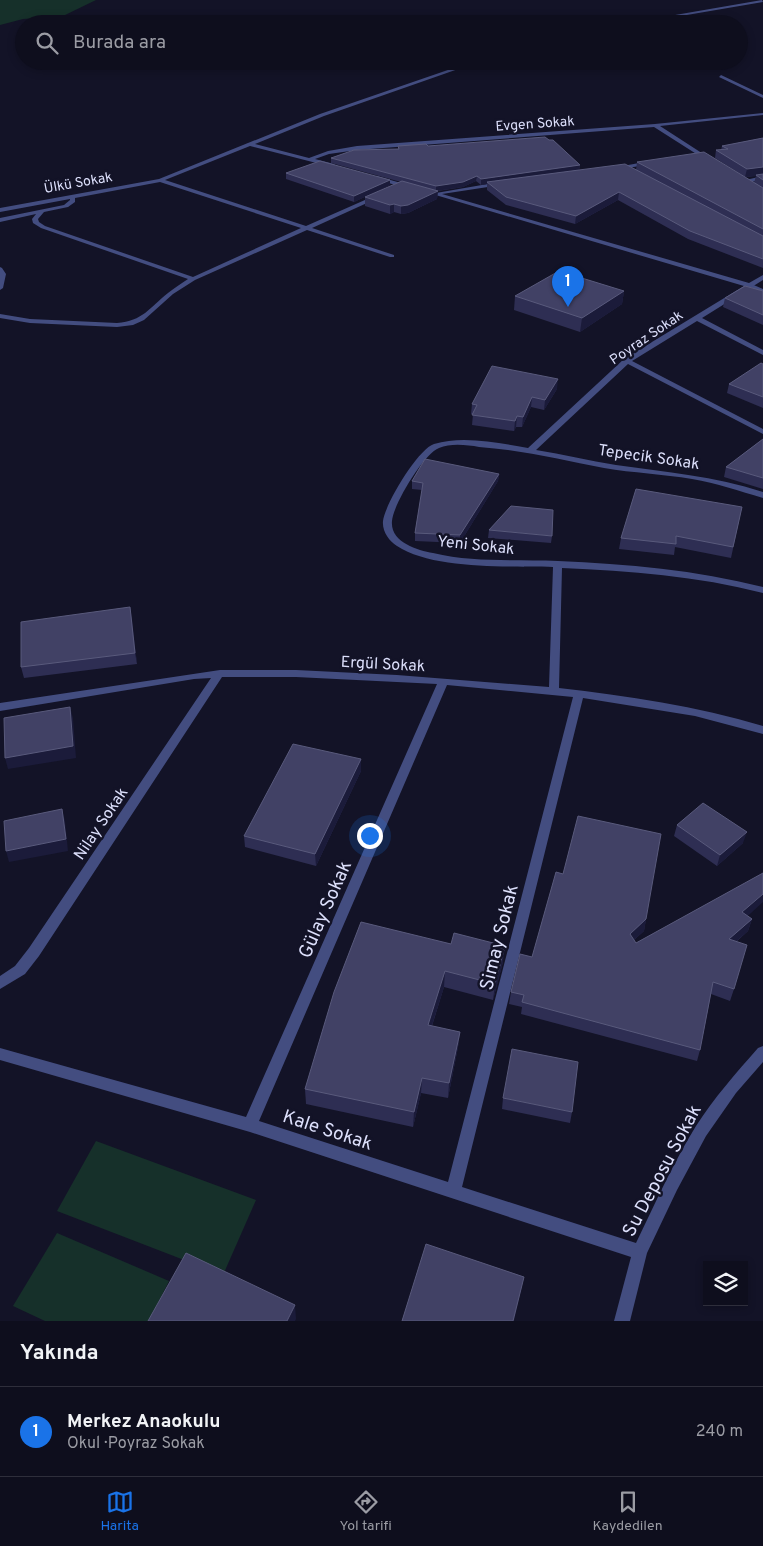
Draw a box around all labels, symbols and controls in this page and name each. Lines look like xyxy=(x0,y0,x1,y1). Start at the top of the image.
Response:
search box xyxy=(15,15,748,70)
icon: search xyxy=(33,29,61,57)
text: Burada ara xyxy=(73,31,166,55)
street label: Evgen Sokak xyxy=(495,113,575,136)
street label: Ülkü Sokak xyxy=(42,168,114,198)
pin: 1 xyxy=(552,266,584,307)
street label: Poyraz Sokak xyxy=(607,307,687,369)
street label: Tepecik Sokak xyxy=(597,441,701,475)
street label: Yeni Sokak xyxy=(436,532,515,560)
street label: Ergül Sokak xyxy=(340,653,426,677)
street label: Nilay Sokak xyxy=(70,784,133,864)
your location xyxy=(357,823,383,849)
street label: Gülay Sokak xyxy=(294,857,358,962)
street label: Simay Sokak xyxy=(475,882,525,993)
street label: Su Deposu Sokak xyxy=(618,1101,708,1241)
street label: Kale Sokak xyxy=(279,1105,375,1157)
map controls xyxy=(703,1261,748,1306)
button: layers xyxy=(703,1261,748,1306)
text: Yakında xyxy=(20,1340,99,1367)
text: Merkez Anaokulu xyxy=(67,1410,220,1434)
text: 1 xyxy=(33,1422,39,1442)
text: 240 m xyxy=(696,1422,743,1442)
text: Okul · Poyraz Sokak xyxy=(67,1434,205,1454)
tab: Harita xyxy=(100,1488,139,1535)
tab: Yol tarifi xyxy=(340,1488,392,1535)
tab: Kaydedilen xyxy=(593,1488,663,1535)

